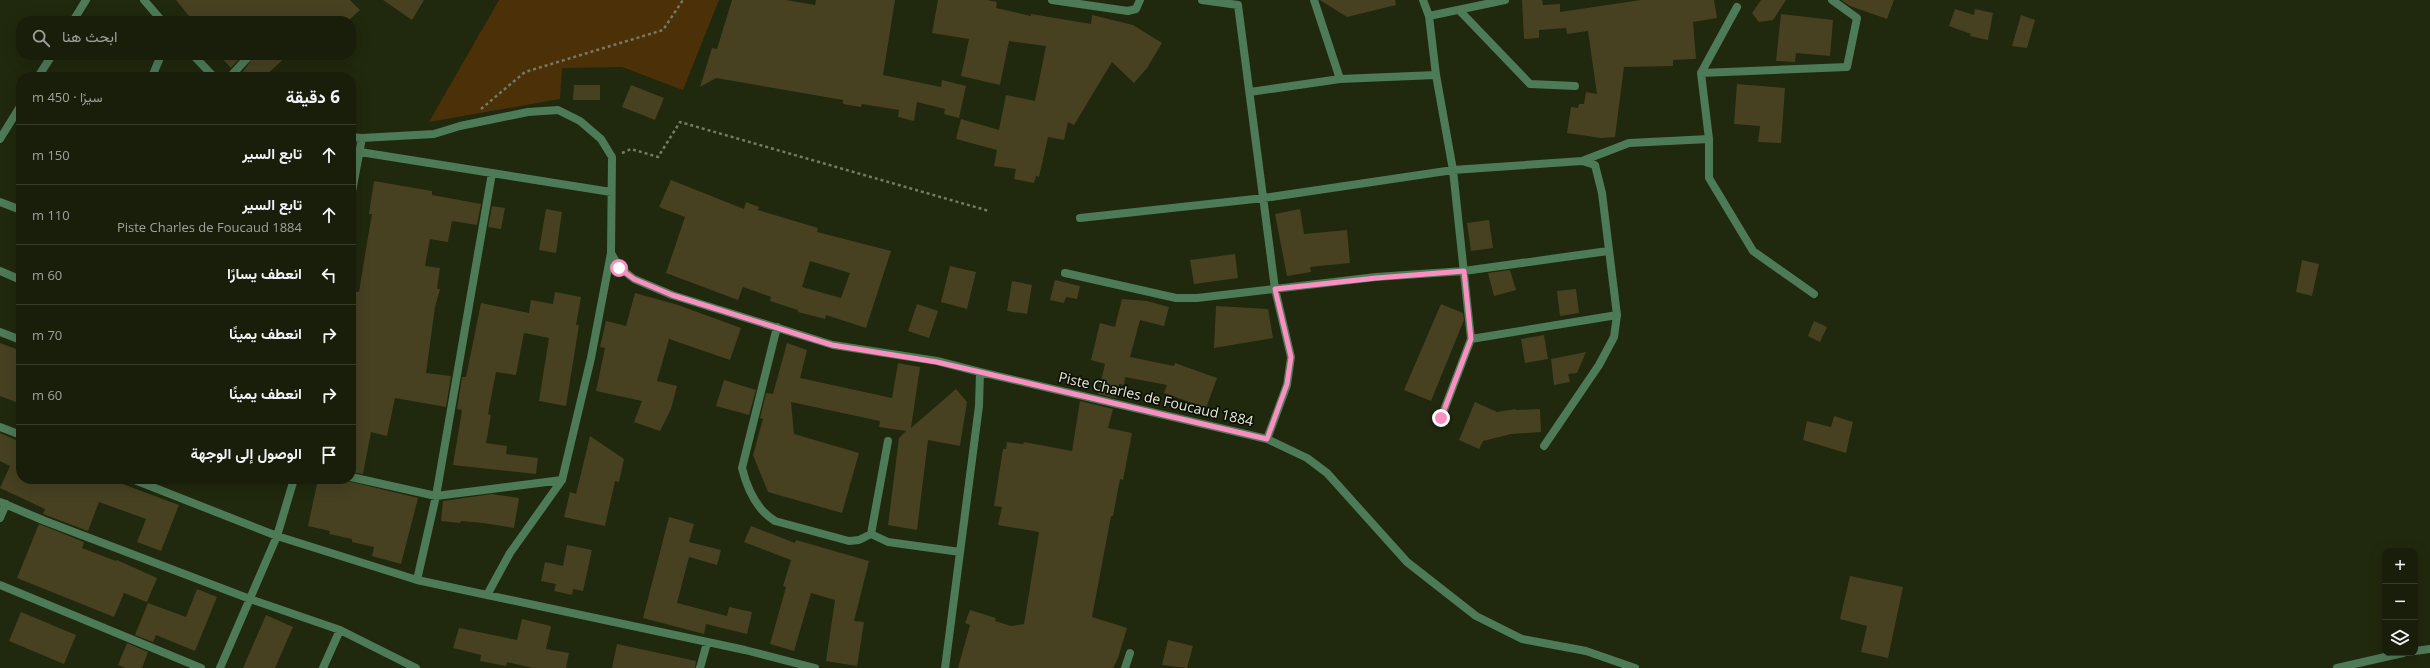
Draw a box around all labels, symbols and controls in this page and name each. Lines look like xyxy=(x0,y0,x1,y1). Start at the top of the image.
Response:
search box xyxy=(16,16,356,60)
text: ابحث هنا xyxy=(62,26,117,46)
icon: search xyxy=(30,27,52,49)
text: 6 دقيقة xyxy=(286,85,340,108)
text: سيرًا · 450 m xyxy=(32,88,102,106)
text: تابع السير xyxy=(242,143,302,163)
icon: ahead xyxy=(318,144,340,166)
text: 150 m xyxy=(32,146,70,164)
text: تابع السير xyxy=(242,194,302,214)
icon: ahead xyxy=(318,204,340,226)
text: 110 m xyxy=(32,206,70,224)
text: Piste Charles de Foucaud 1884 xyxy=(117,218,302,236)
route start xyxy=(610,259,628,277)
text: انعطف يسارًا xyxy=(227,263,302,283)
icon: left xyxy=(318,264,340,286)
text: 60 m xyxy=(32,266,62,284)
text: انعطف يمينًا xyxy=(229,323,302,343)
icon: right xyxy=(318,324,340,346)
text: 70 m xyxy=(32,326,62,344)
street label: Piste Charles de Foucaud 1884 xyxy=(1057,367,1255,430)
text: انعطف يمينًا xyxy=(229,383,302,403)
icon: right xyxy=(318,384,340,406)
text: 60 m xyxy=(32,386,62,404)
route end xyxy=(1432,409,1450,427)
text: الوصول إلى الوجهة xyxy=(191,443,302,463)
icon: arrive xyxy=(318,444,340,466)
map controls xyxy=(2382,548,2418,656)
button: + xyxy=(2382,548,2418,584)
button: − xyxy=(2382,584,2418,620)
button: layers xyxy=(2382,620,2418,656)

